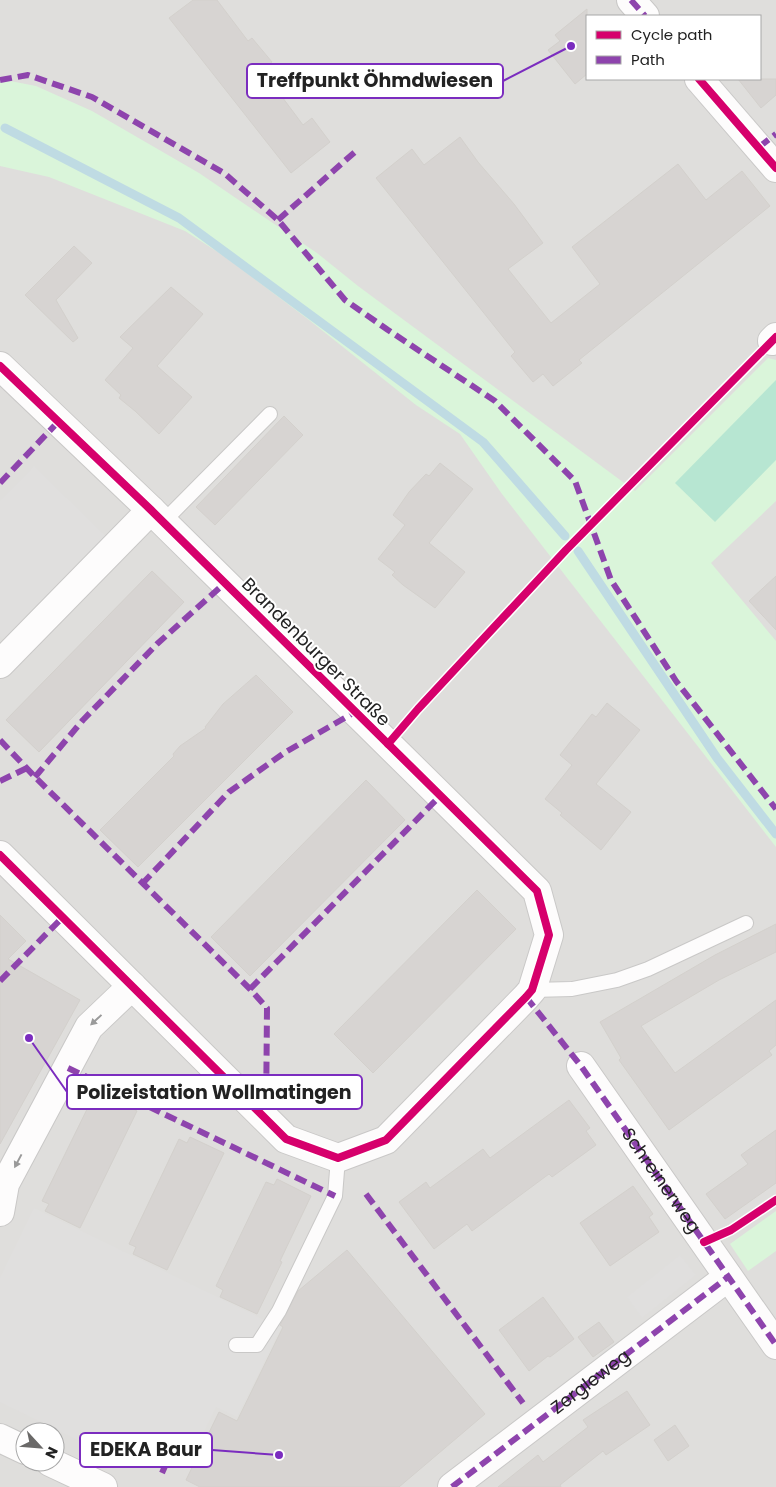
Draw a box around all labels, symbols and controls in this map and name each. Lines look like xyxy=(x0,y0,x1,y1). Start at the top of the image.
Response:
legend xyxy=(586,15,761,80)
text: Cycle path xyxy=(631,24,712,45)
text: Path xyxy=(631,49,665,70)
callout: Treffpunkt Öhmdwiesen xyxy=(247,64,503,98)
text: Treffpunkt Öhmdwiesen xyxy=(257,67,493,94)
street label: Brandenburger Straße xyxy=(236,572,396,732)
one-way arrow xyxy=(91,1014,103,1026)
callout: Polizeistation Wollmatingen xyxy=(67,1075,362,1109)
text: Polizeistation Wollmatingen xyxy=(76,1079,352,1106)
street label: Schreinerweg xyxy=(616,1123,707,1238)
one-way arrow xyxy=(13,1155,22,1168)
street label: Zergleweg xyxy=(545,1343,635,1420)
north arrow xyxy=(15,1422,65,1472)
callout: EDEKA Baur xyxy=(80,1433,212,1467)
text: EDEKA Baur xyxy=(90,1436,202,1463)
text: N xyxy=(40,1444,63,1462)

